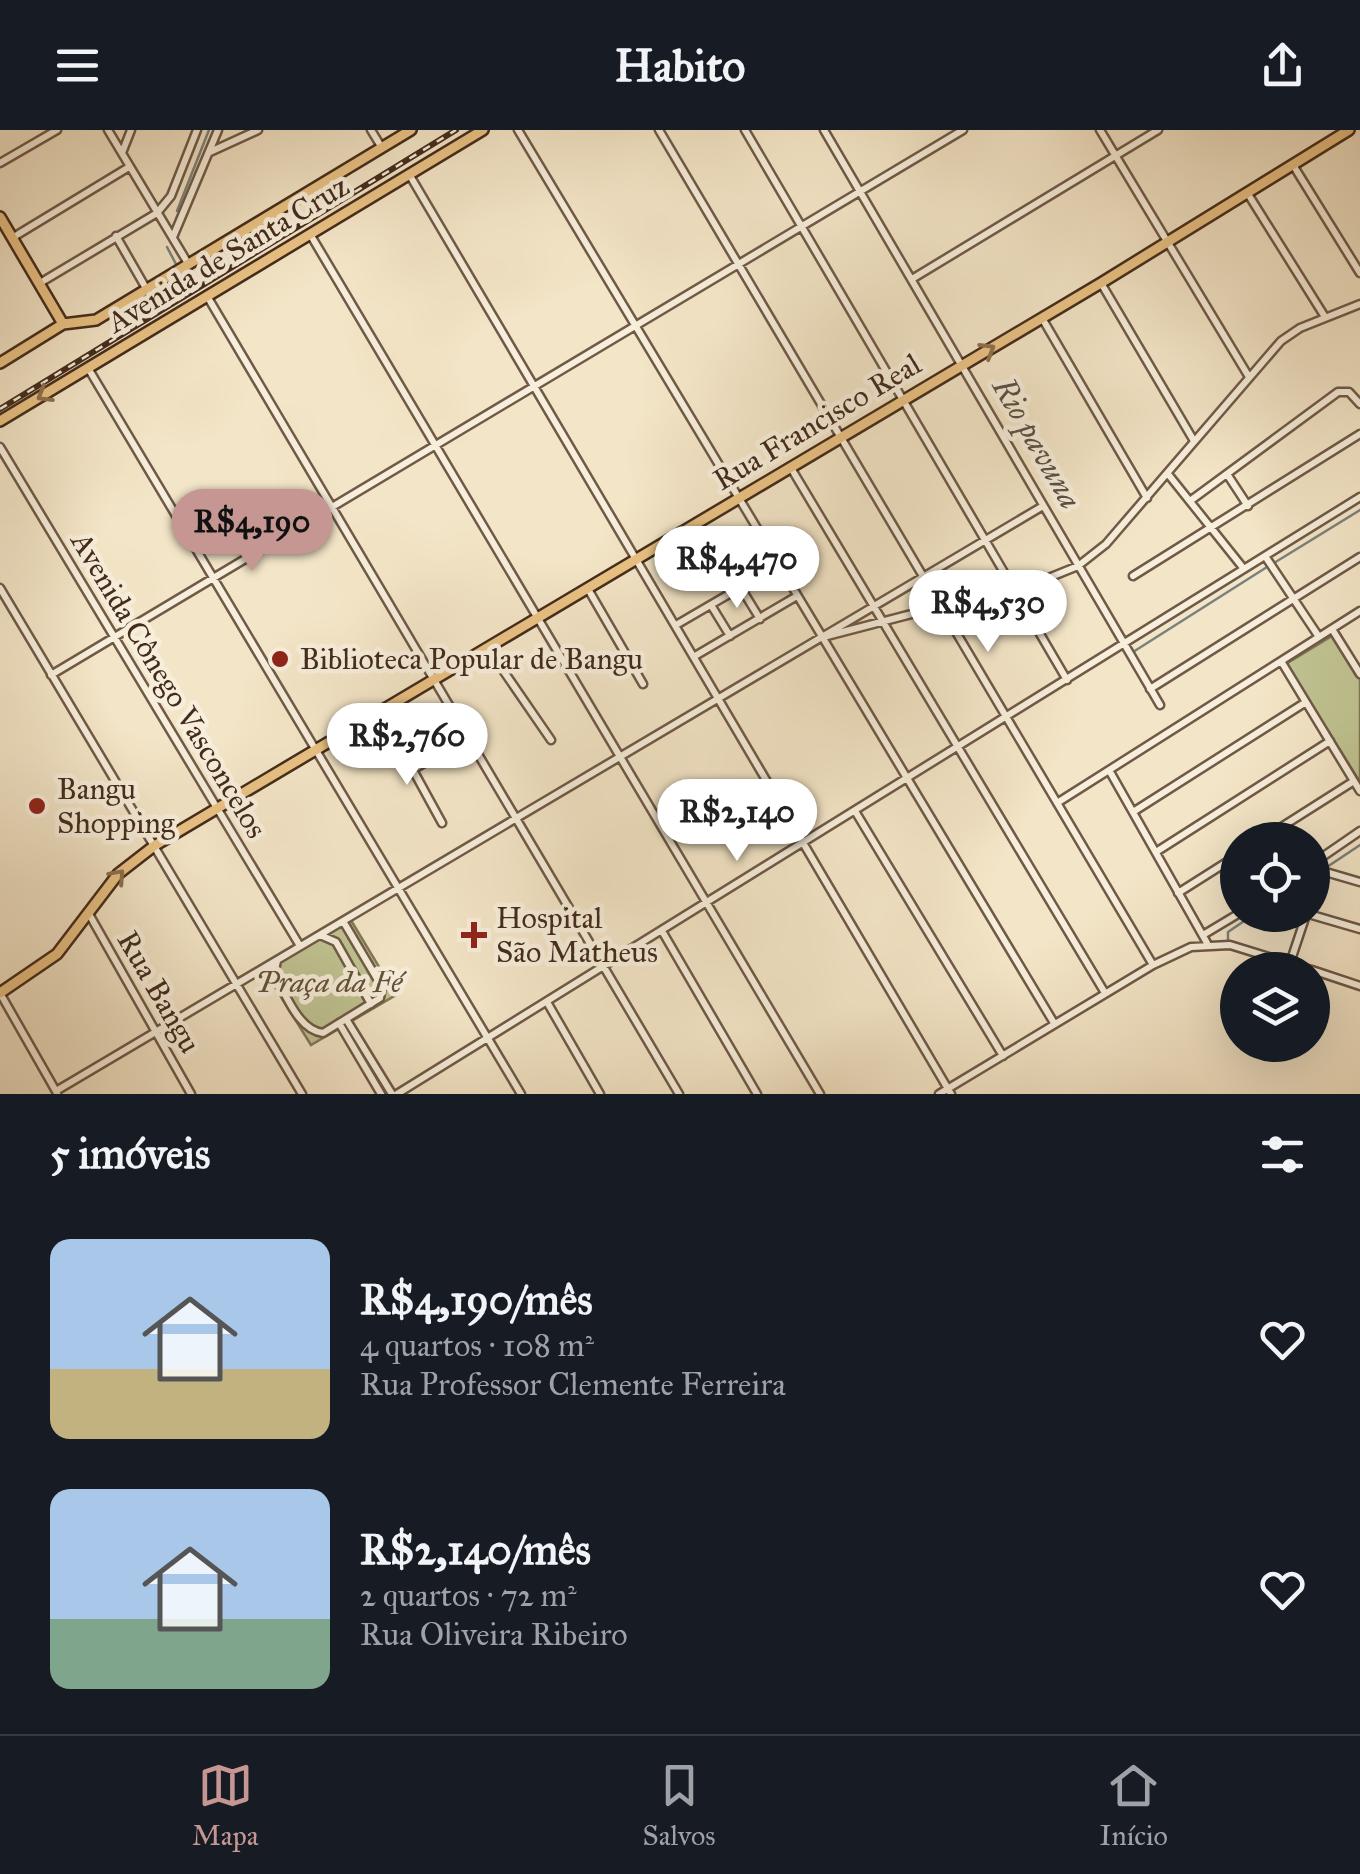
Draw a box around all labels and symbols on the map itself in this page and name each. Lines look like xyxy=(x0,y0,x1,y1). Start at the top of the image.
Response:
street label: Avenida de Santa Cruz xyxy=(99,168,355,341)
one-way arrow xyxy=(977,343,995,362)
street label: Rua Francisco Real xyxy=(707,345,928,498)
water label: Rio pavuna xyxy=(983,370,1090,516)
one-way arrow xyxy=(37,383,55,402)
pin: R$4,190 xyxy=(160,489,344,574)
street label: Avenida Cônego Vasconcelos xyxy=(62,524,275,844)
pin: R$4,470 xyxy=(645,526,829,611)
pin: R$4,530 xyxy=(896,570,1080,655)
place label: Biblioteca Popular de Bangu xyxy=(300,641,643,677)
marker: Biblioteca Popular de Bangu xyxy=(269,648,291,670)
pin: R$2,760 xyxy=(315,703,499,788)
place label: Bangu Shopping xyxy=(57,771,176,841)
pin: R$2,140 xyxy=(645,779,829,864)
marker: Bangu Shopping xyxy=(26,795,48,817)
one-way arrow xyxy=(106,869,124,888)
place label: Hospital São Matheus xyxy=(496,900,658,970)
marker: Hospital São Matheus xyxy=(461,922,487,948)
street label: Rua Bangu xyxy=(110,925,208,1059)
park label: Praça da Fé xyxy=(256,964,407,1000)

